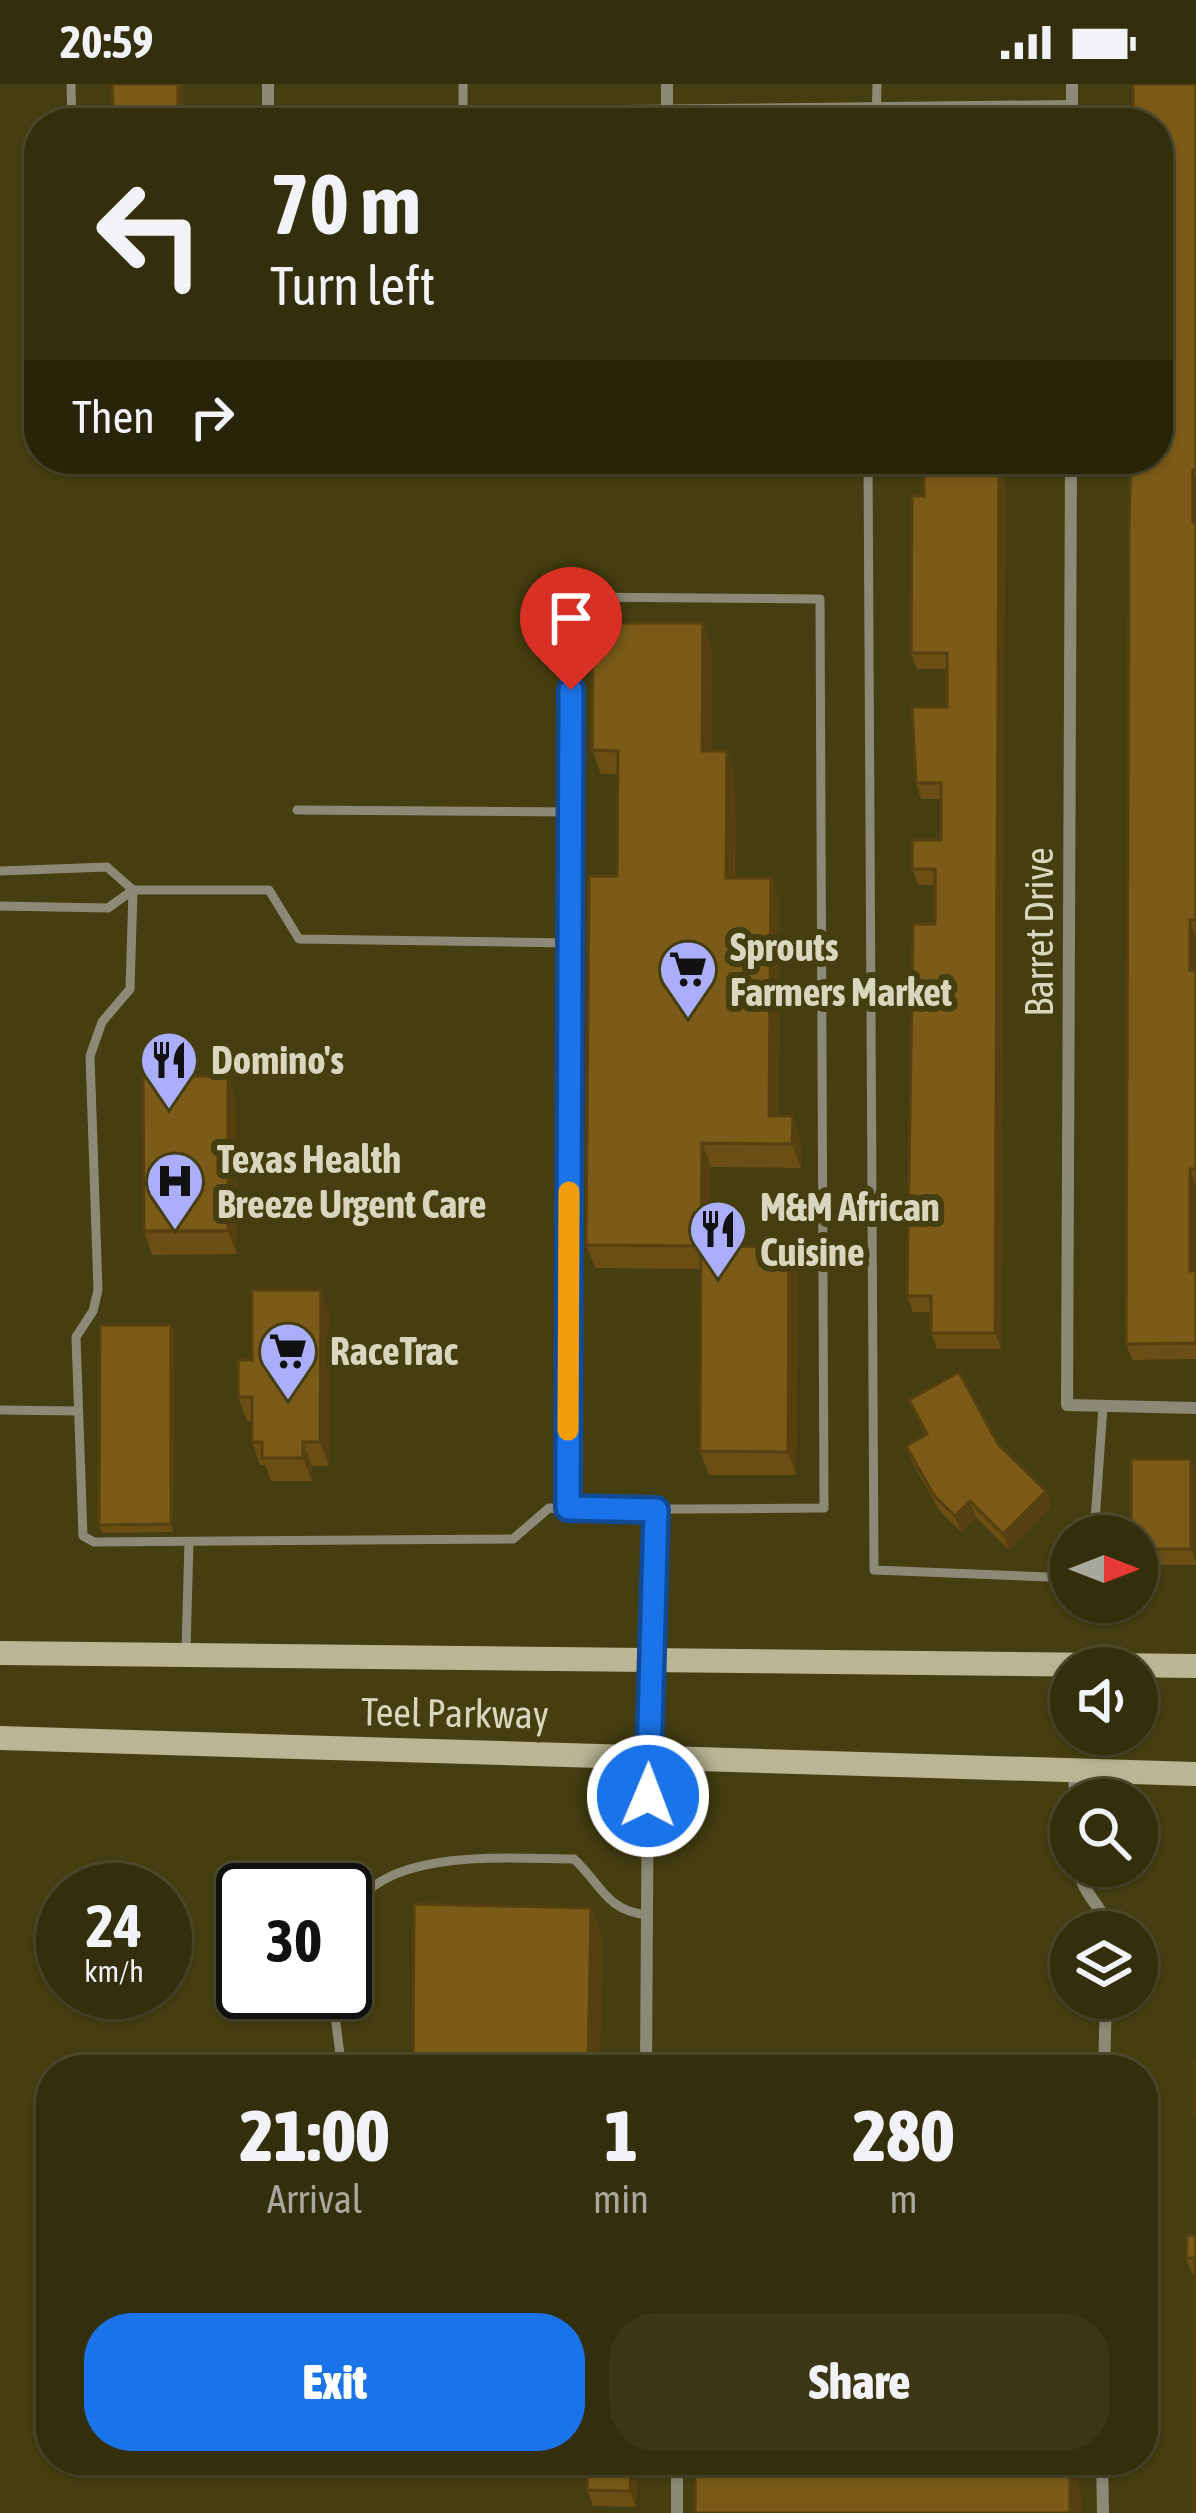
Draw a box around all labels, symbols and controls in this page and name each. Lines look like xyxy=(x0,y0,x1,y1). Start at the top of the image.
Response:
text: 20:59 xyxy=(60,16,154,68)
icon: left xyxy=(72,156,228,312)
text: 70 m xyxy=(270,156,421,252)
text: Turn left xyxy=(270,255,435,316)
icon: right xyxy=(179,384,245,450)
text: Then xyxy=(72,391,155,443)
pin xyxy=(520,567,622,690)
icon: arrive xyxy=(538,585,604,651)
street label: Barret Drive xyxy=(1017,847,1061,1017)
place label: Sprouts Farmers Market xyxy=(730,925,953,1014)
supermarket icon: Sprouts Farmers Market xyxy=(657,938,719,1020)
restaurant icon: Domino's xyxy=(138,1029,200,1111)
place label: Domino's xyxy=(211,1038,344,1082)
place label: Texas Health Breeze Urgent Care xyxy=(217,1137,486,1226)
hospital icon: Texas Health Breeze Urgent Care xyxy=(144,1150,206,1232)
place label: M&M African Cuisine xyxy=(760,1185,940,1274)
restaurant icon: M&M African Cuisine xyxy=(687,1198,749,1280)
supermarket icon: RaceTrac xyxy=(257,1320,319,1402)
place label: RaceTrac xyxy=(330,1329,458,1373)
north arrow xyxy=(1050,1515,1158,1623)
map controls xyxy=(1050,1515,1158,2019)
button: sound xyxy=(1050,1647,1158,1755)
street label: Teel Parkway xyxy=(361,1689,549,1737)
position arrow xyxy=(585,1733,711,1859)
button: search xyxy=(1050,1779,1158,1887)
speed limit sign: 30 xyxy=(216,1863,372,2019)
text: 24 xyxy=(86,1891,142,1960)
button: layers xyxy=(1050,1911,1158,2019)
text: km/h xyxy=(84,1954,144,1988)
text: 21:00 xyxy=(240,2094,389,2176)
text: 1 xyxy=(604,2094,638,2176)
text: 280 xyxy=(853,2094,954,2176)
text: Arrival xyxy=(267,2177,362,2221)
text: min xyxy=(593,2177,649,2221)
text: m xyxy=(889,2177,918,2221)
button: Exit xyxy=(84,2313,585,2451)
button: Share xyxy=(609,2313,1110,2451)

